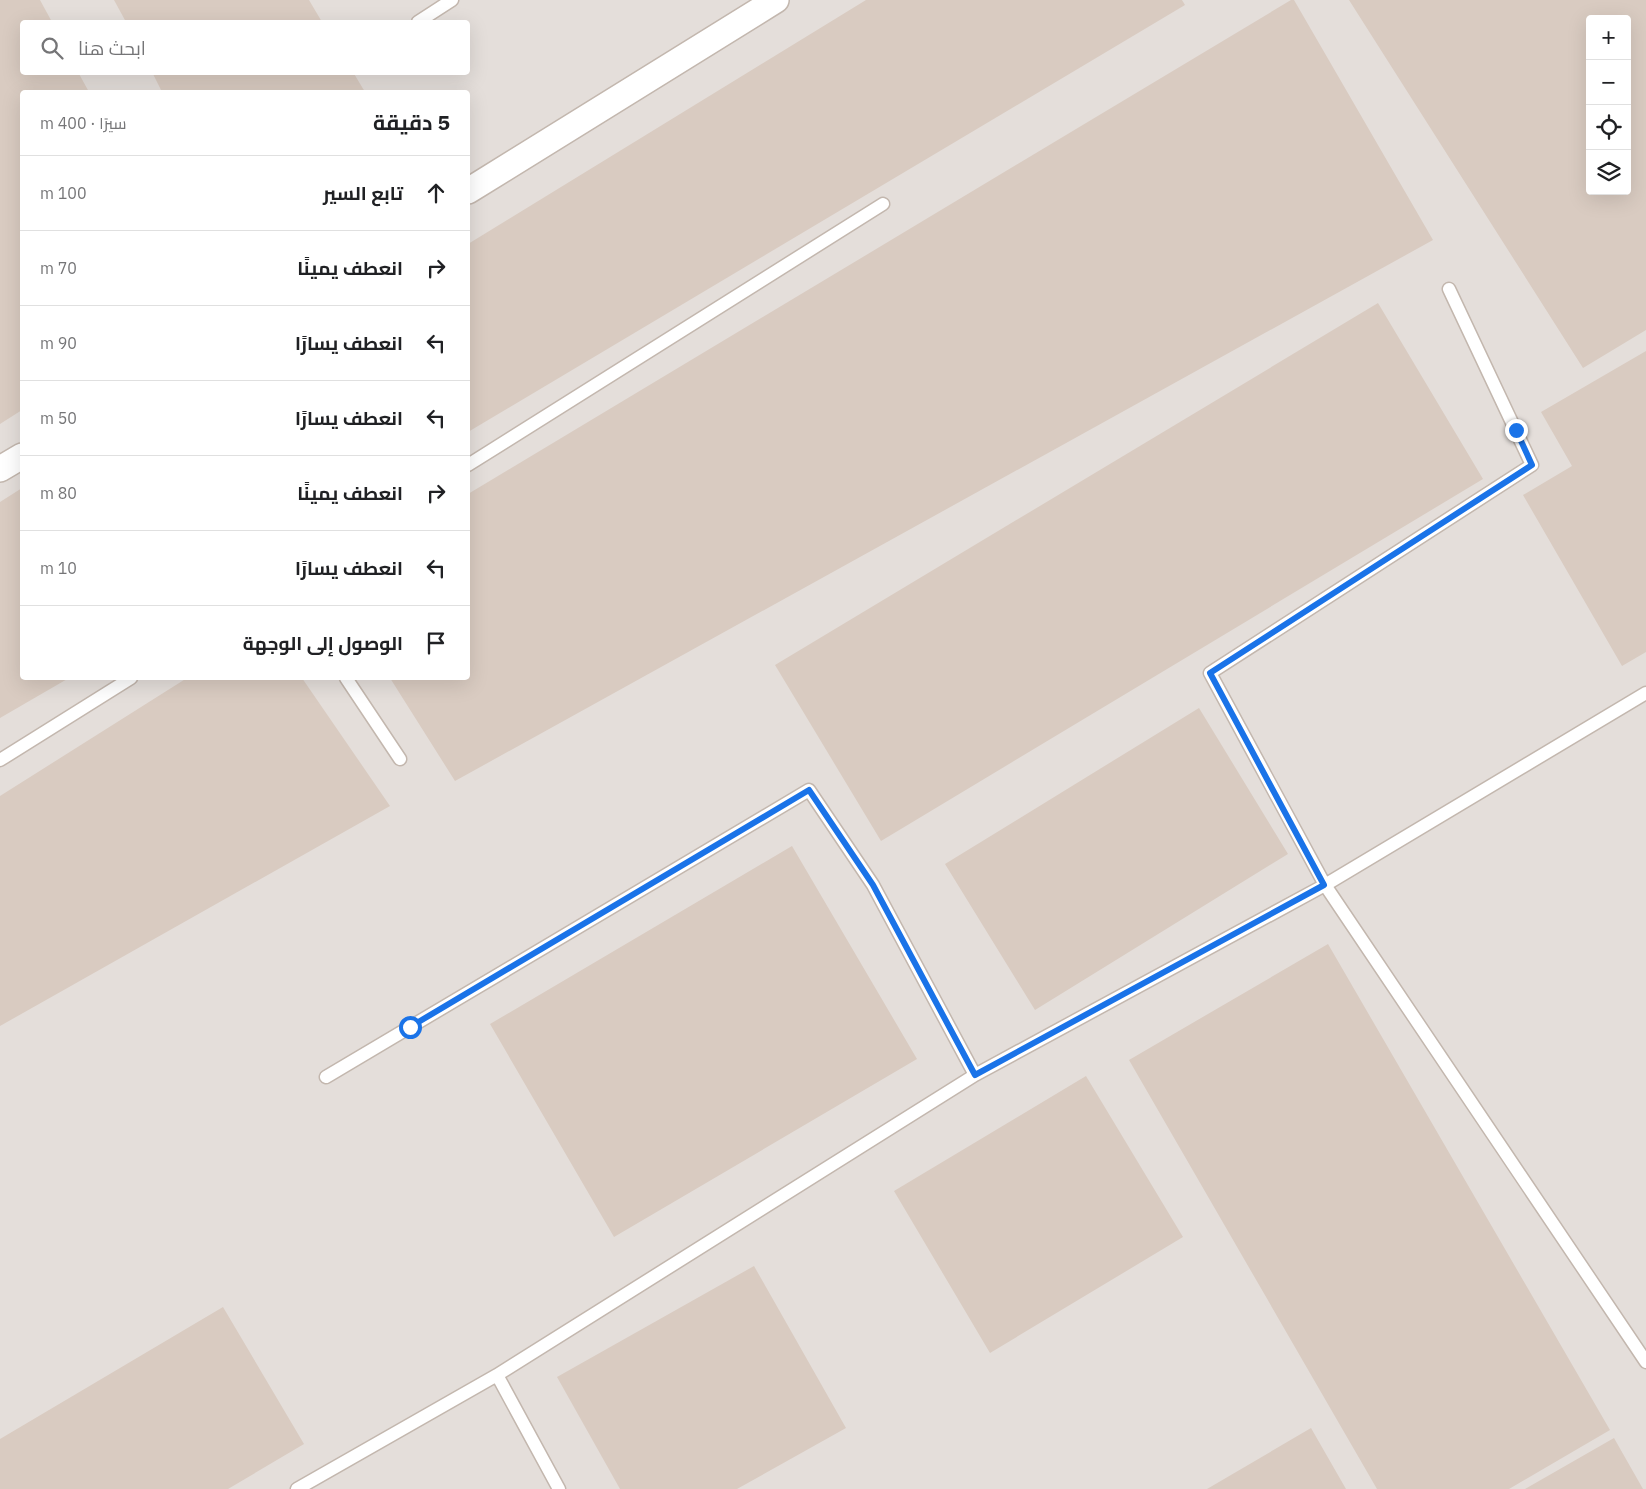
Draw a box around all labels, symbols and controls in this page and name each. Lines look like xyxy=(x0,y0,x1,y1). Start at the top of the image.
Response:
map controls xyxy=(1586,15,1631,195)
button: + xyxy=(1586,15,1631,60)
search box xyxy=(20,20,470,75)
icon: search xyxy=(38,34,66,62)
text: ابحث هنا xyxy=(78,36,146,60)
button: − xyxy=(1586,60,1631,105)
button: locate xyxy=(1586,105,1631,150)
text: 5 دقيقة xyxy=(373,108,450,136)
text: سيرًا · 400 m xyxy=(40,113,126,133)
button: layers xyxy=(1586,150,1631,195)
icon: ahead xyxy=(422,179,450,207)
text: تابع السير xyxy=(323,181,403,205)
text: 100 m xyxy=(40,183,87,203)
icon: right xyxy=(422,254,450,282)
text: انعطف يمينًا xyxy=(297,256,403,280)
text: 70 m xyxy=(40,258,77,278)
icon: left xyxy=(422,329,450,357)
text: انعطف يسارًا xyxy=(295,331,403,355)
text: 90 m xyxy=(40,333,77,353)
icon: left xyxy=(422,404,450,432)
text: انعطف يسارًا xyxy=(295,406,403,430)
text: 50 m xyxy=(40,408,77,428)
route end xyxy=(1505,419,1528,442)
icon: right xyxy=(422,479,450,507)
text: انعطف يمينًا xyxy=(297,481,403,505)
text: 80 m xyxy=(40,483,77,503)
icon: left xyxy=(422,554,450,582)
text: انعطف يسارًا xyxy=(295,556,403,580)
text: 10 m xyxy=(40,558,77,578)
icon: arrive xyxy=(422,629,450,657)
text: الوصول إلى الوجهة xyxy=(243,631,403,655)
route start xyxy=(399,1016,422,1039)

